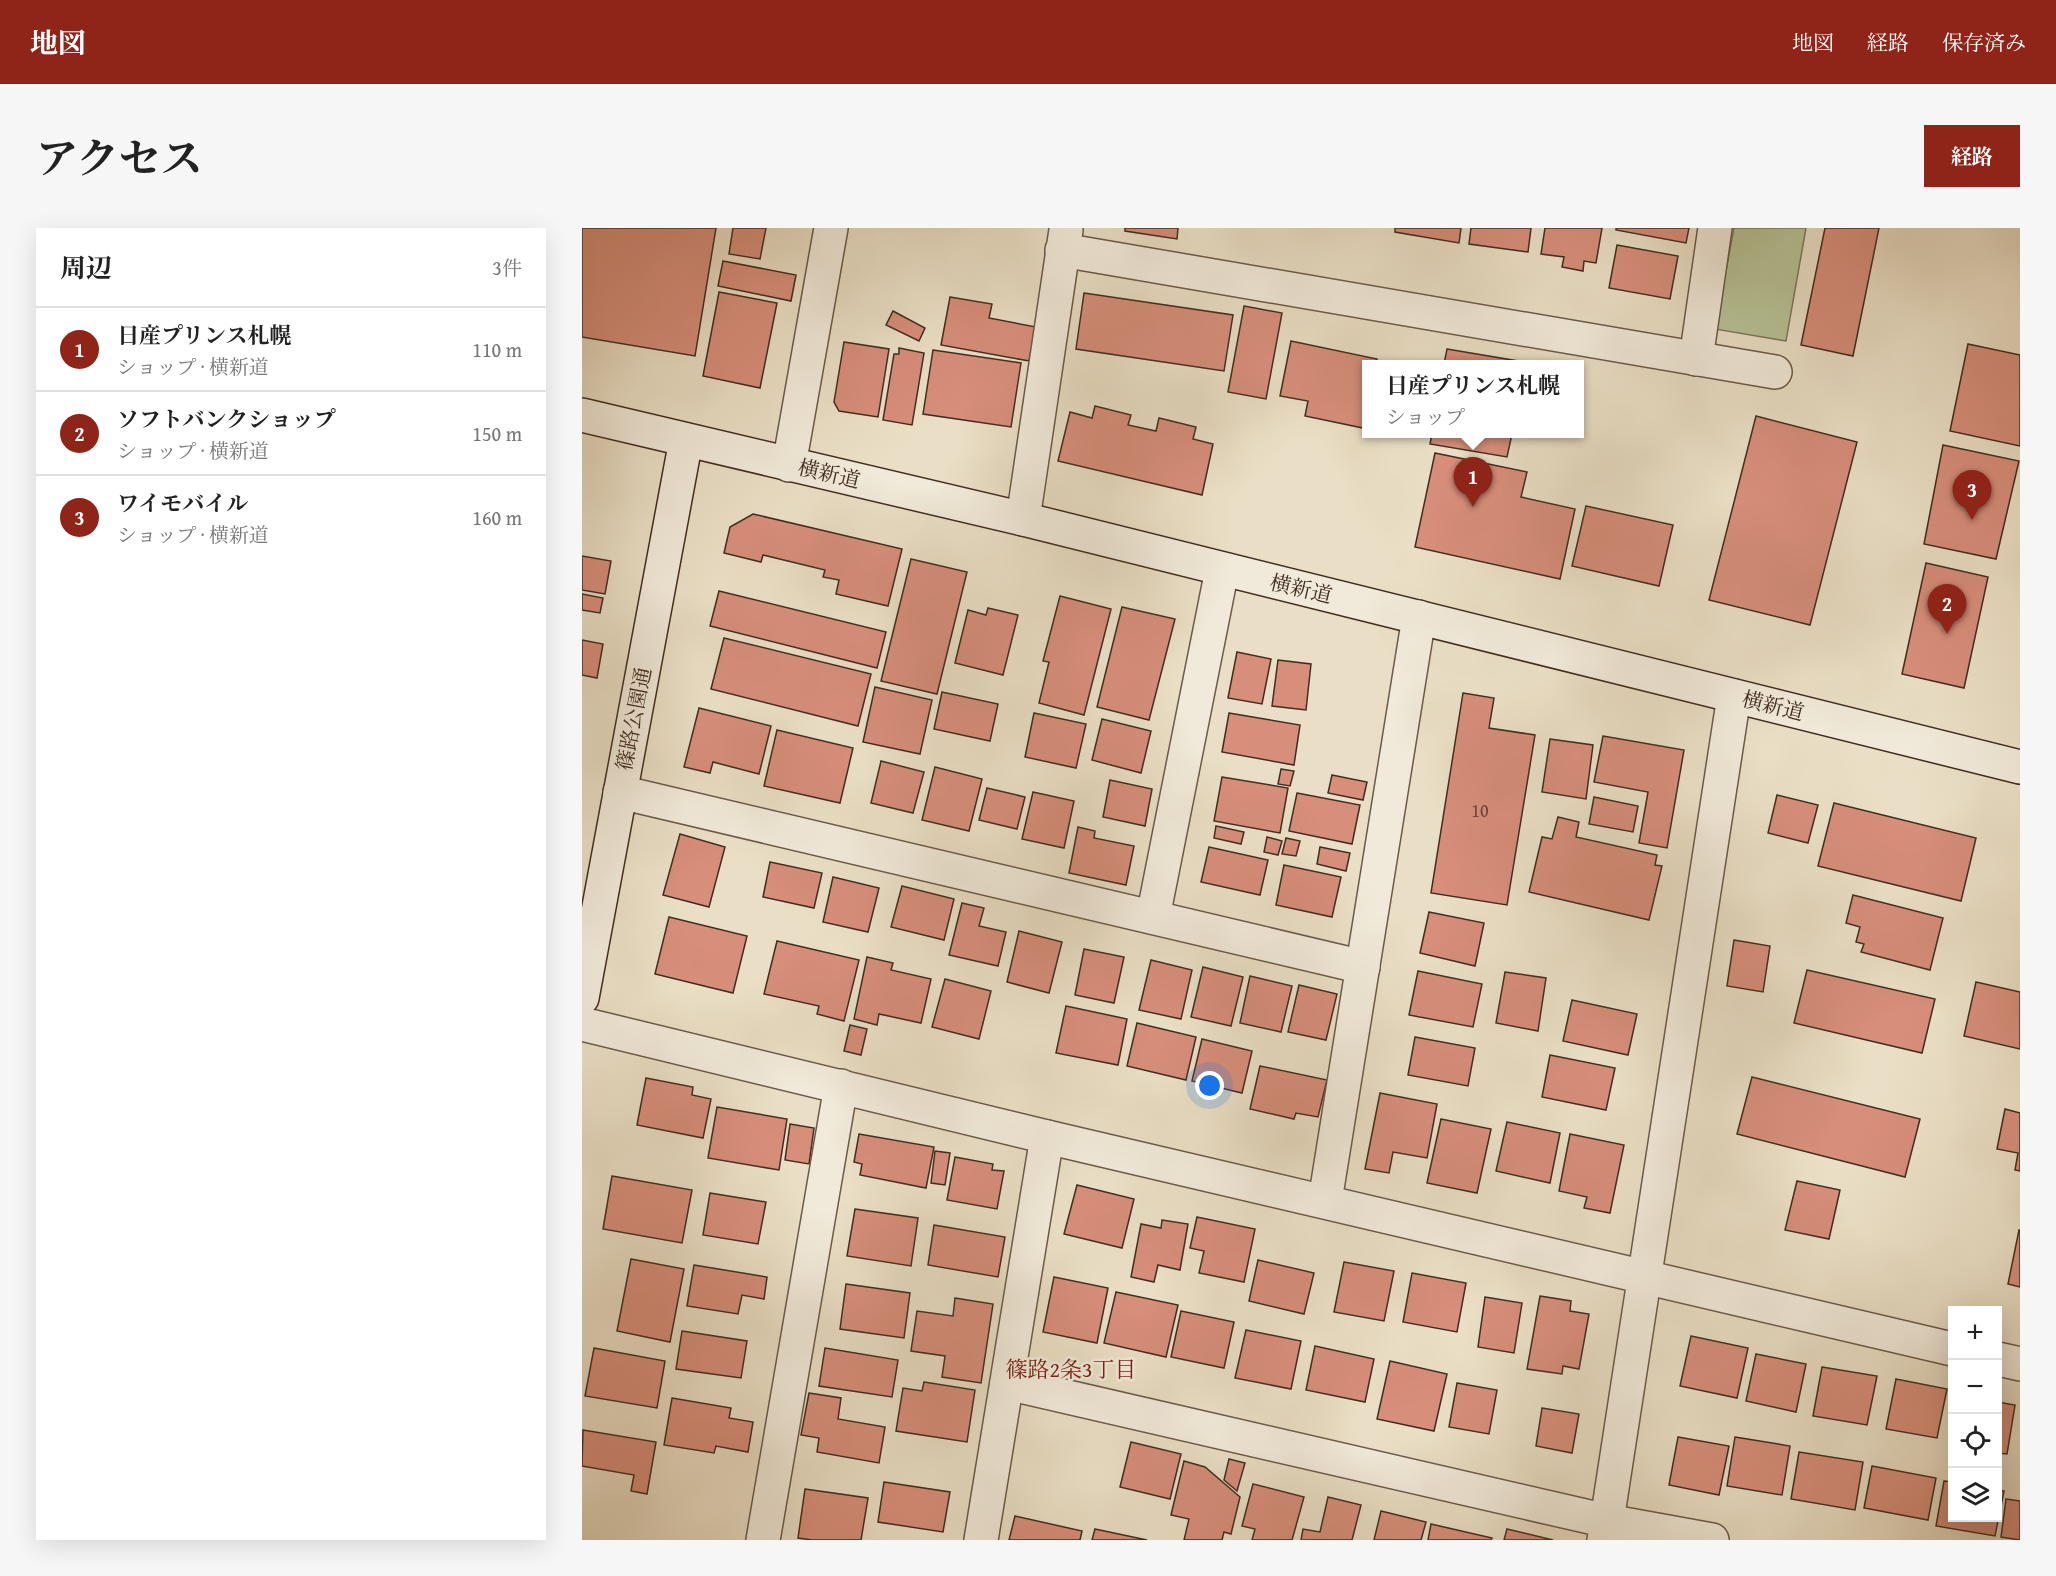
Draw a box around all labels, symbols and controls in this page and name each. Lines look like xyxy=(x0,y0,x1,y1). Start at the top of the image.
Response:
text: 地図 xyxy=(30,22,86,63)
text: 地図 xyxy=(1792,27,1834,58)
text: 経路 xyxy=(1867,27,1909,58)
text: 保存済み xyxy=(1942,27,2026,58)
button: 経路 xyxy=(1924,125,2020,187)
text: アクセス xyxy=(36,127,203,188)
text: 周辺 xyxy=(60,248,112,287)
text: 3件 xyxy=(492,253,522,282)
text: 日産プリンス札幌 xyxy=(117,319,291,351)
text: 1 xyxy=(74,335,85,364)
text: 110 m xyxy=(472,335,522,364)
text: ショップ · 横新道 xyxy=(117,352,269,381)
popup xyxy=(1362,360,1584,438)
text: 日産プリンス札幌 xyxy=(1386,369,1560,401)
text: ショップ xyxy=(1386,402,1465,431)
text: ソフトバンクショップ xyxy=(117,403,336,435)
text: 2 xyxy=(74,419,85,448)
text: 150 m xyxy=(472,419,522,448)
text: ショップ · 横新道 xyxy=(117,436,269,465)
street label: 横新道 xyxy=(795,451,863,496)
pin: 1 xyxy=(1454,458,1492,507)
pin: 3 xyxy=(1952,470,1992,520)
text: ワイモバイル xyxy=(117,487,248,519)
text: 3 xyxy=(74,503,85,532)
text: 160 m xyxy=(472,503,522,532)
text: ショップ · 横新道 xyxy=(117,520,269,549)
street label: 横新道 xyxy=(1267,566,1335,611)
pin: 2 xyxy=(1928,584,1966,634)
street label: 篠路公園通 xyxy=(608,664,659,773)
street label: 横新道 xyxy=(1739,683,1807,728)
house number: 10 xyxy=(1471,797,1489,824)
your location xyxy=(1195,1071,1224,1100)
map controls xyxy=(1948,1306,2002,1522)
button: + xyxy=(1948,1306,2002,1360)
district label: 篠路2条3丁目 xyxy=(1005,1353,1137,1385)
button: − xyxy=(1948,1360,2002,1414)
button: locate xyxy=(1948,1414,2002,1468)
button: layers xyxy=(1948,1468,2002,1522)

